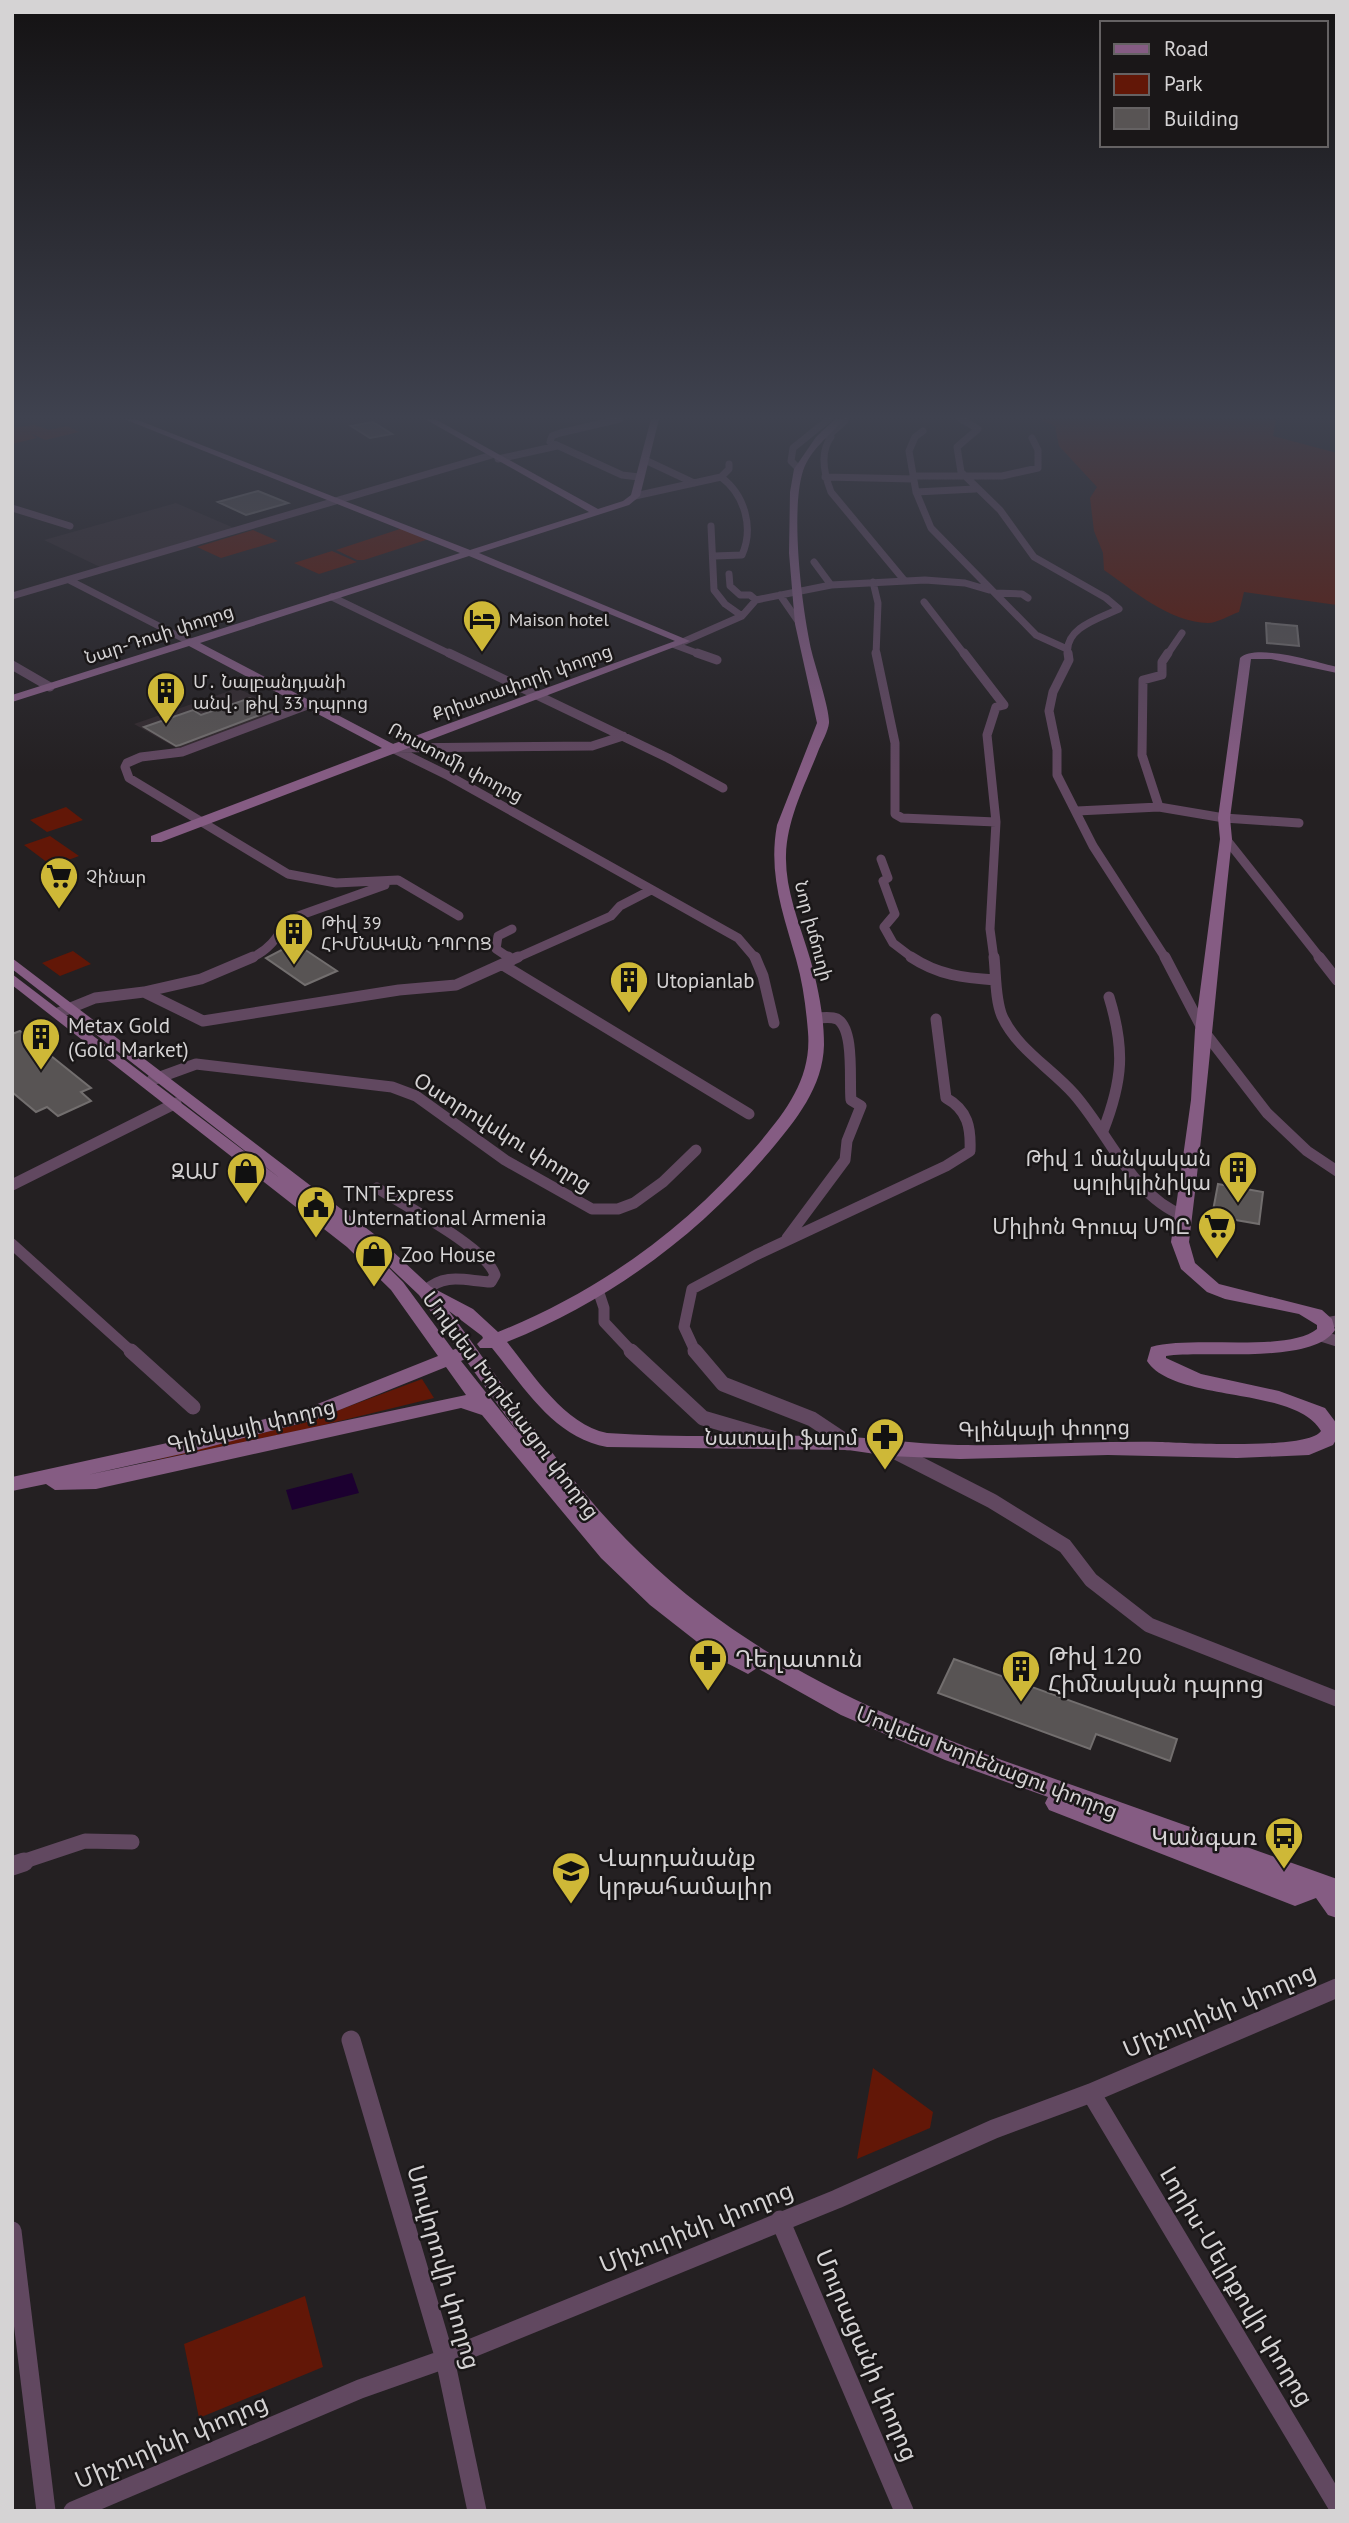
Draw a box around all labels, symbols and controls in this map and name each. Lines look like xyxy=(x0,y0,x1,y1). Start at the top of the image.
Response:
legend xyxy=(1100,21,1328,147)
text: Road xyxy=(1164,35,1208,62)
text: Park xyxy=(1164,70,1203,97)
text: Building xyxy=(1164,105,1239,132)
hotel icon: Maison hotel xyxy=(461,598,503,653)
street label: Նար-Դոսի փողոց xyxy=(82,599,236,669)
place label: Maison hotel xyxy=(509,608,609,631)
street label: Քրիստափորի փողոց xyxy=(429,639,615,725)
building icon: Մ․ Նալբանդյանի անվ․ թիվ 33 դպրոց xyxy=(145,670,187,725)
place label: Մ․ Նալբանդյանի անվ․ թիվ 33 դպրոց xyxy=(193,670,368,714)
street label: Ռոստոմի փողոց xyxy=(385,717,527,807)
supermarket icon: Չինար xyxy=(38,855,80,910)
place label: Չինար xyxy=(86,865,146,888)
street label: Նոր խճուղի xyxy=(790,878,838,984)
building icon: Թիվ 39 ՀԻՄՆԱԿԱՆ ԴՊՐՈՑ xyxy=(273,911,315,966)
place label: Թիվ 39 ՀԻՄՆԱԿԱՆ ԴՊՐՈՑ xyxy=(321,911,492,955)
building icon: Utopianlab xyxy=(608,959,650,1014)
place label: Utopianlab xyxy=(656,967,755,994)
place label: Metax Gold (Gold Market) xyxy=(68,1012,189,1063)
building icon: Metax Gold (Gold Market) xyxy=(20,1016,62,1071)
street label: Օստրովսկու փողոց xyxy=(409,1066,597,1198)
place label: Թիվ 1 մանկական պոլիկլինիկա xyxy=(1025,1145,1211,1196)
building icon: Թիվ 1 մանկական պոլիկլինիկա xyxy=(1217,1149,1259,1204)
shop icon: ԶԱՄ xyxy=(225,1150,267,1205)
place label: ԶԱՄ xyxy=(171,1158,219,1185)
place label: TNT Express Unternational Armenia xyxy=(343,1180,546,1231)
public building icon: TNT Express Unternational Armenia xyxy=(295,1184,337,1239)
supermarket icon: Միլիոն Գրուպ ՍՊԸ xyxy=(1196,1205,1238,1260)
place label: Միլիոն Գրուպ ՍՊԸ xyxy=(992,1213,1190,1240)
shop icon: Zoo House xyxy=(353,1233,395,1288)
place label: Zoo House xyxy=(401,1241,496,1268)
street label: Մովսես Խորենացու փողոց xyxy=(416,1286,606,1524)
street label: Գլինկայի փողոց xyxy=(164,1393,338,1457)
street label: Գլինկայի փողոց xyxy=(958,1413,1130,1443)
pharmacy icon: Նատալի ֆարմ xyxy=(864,1416,906,1471)
place label: Նատալի ֆարմ xyxy=(704,1424,858,1451)
pharmacy icon: Դեղատուն xyxy=(687,1637,729,1692)
place label: Թիվ 120 Հիմնական դպրոց xyxy=(1048,1640,1264,1699)
place label: Դեղատուն xyxy=(735,1643,863,1674)
building icon: Թիվ 120 Հիմնական դպրոց xyxy=(1000,1648,1042,1703)
street label: Մովսես Խորենացու փողոց xyxy=(852,1700,1122,1824)
bus stop icon: Կանգառ xyxy=(1263,1815,1305,1870)
place label: Կանգառ xyxy=(1151,1821,1257,1852)
place label: Վարդանանք կրթահամալիր xyxy=(598,1842,772,1901)
school or university icon: Վարդանանք կրթահամալիր xyxy=(550,1850,592,1905)
street label: Միչուրինի փողոց xyxy=(1118,1955,1320,2065)
street label: Լորիս-Մելիքովի փողոց xyxy=(1153,2160,1321,2412)
street label: Սուվորովի փողոց xyxy=(400,2161,488,2373)
street label: Միչուրինի փողոց xyxy=(594,2174,798,2280)
street label: Մուրացանի փողոց xyxy=(808,2244,926,2466)
street label: Միչուրինի փողոց xyxy=(70,2386,272,2496)

